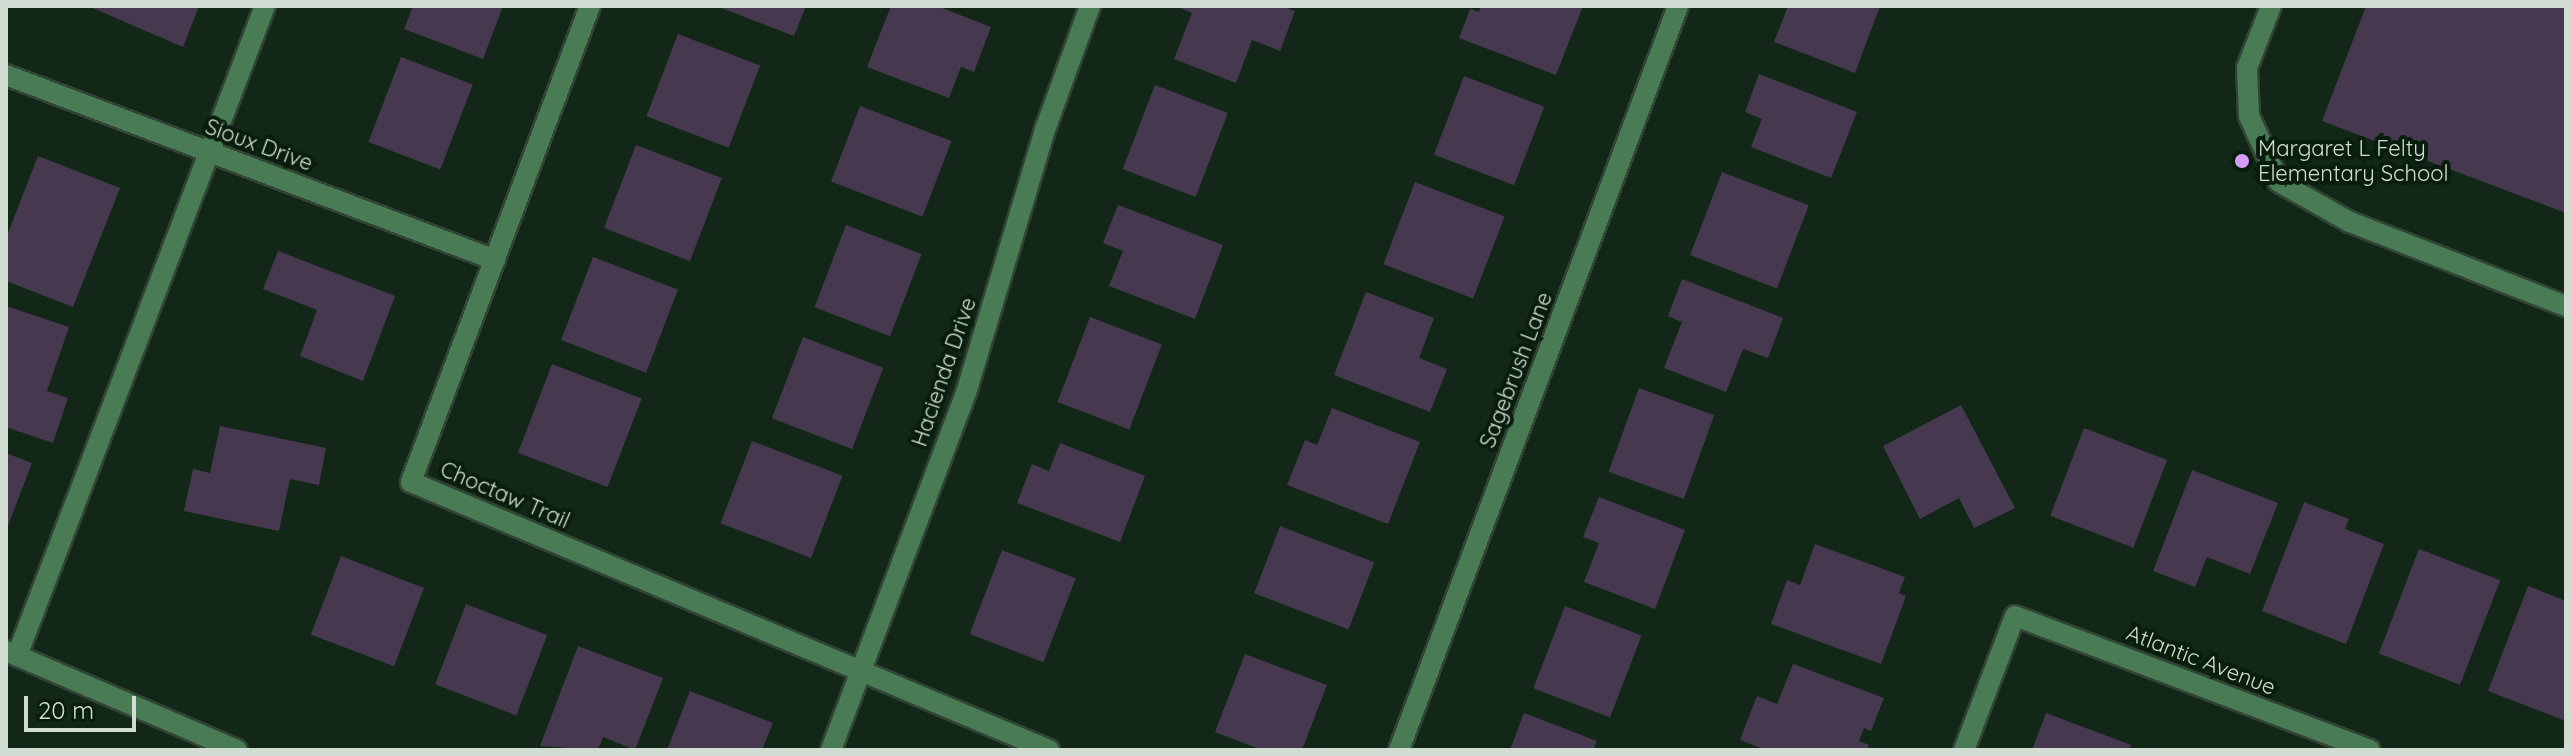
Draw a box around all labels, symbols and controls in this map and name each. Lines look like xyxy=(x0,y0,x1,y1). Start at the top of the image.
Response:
street label: Sioux Drive xyxy=(202,113,316,177)
place label: Margaret L Felty Elementary School xyxy=(2258,135,2449,186)
marker: Margaret L Felty Elementary School xyxy=(2233,152,2251,170)
street label: Sagebrush Lane xyxy=(1474,288,1558,452)
street label: Hacienda Drive xyxy=(906,294,982,450)
street label: Choctaw Trail xyxy=(436,456,574,534)
street label: Atlantic Avenue xyxy=(2123,619,2279,701)
scale bar xyxy=(28,680,140,730)
text: 20 m xyxy=(38,695,94,725)

